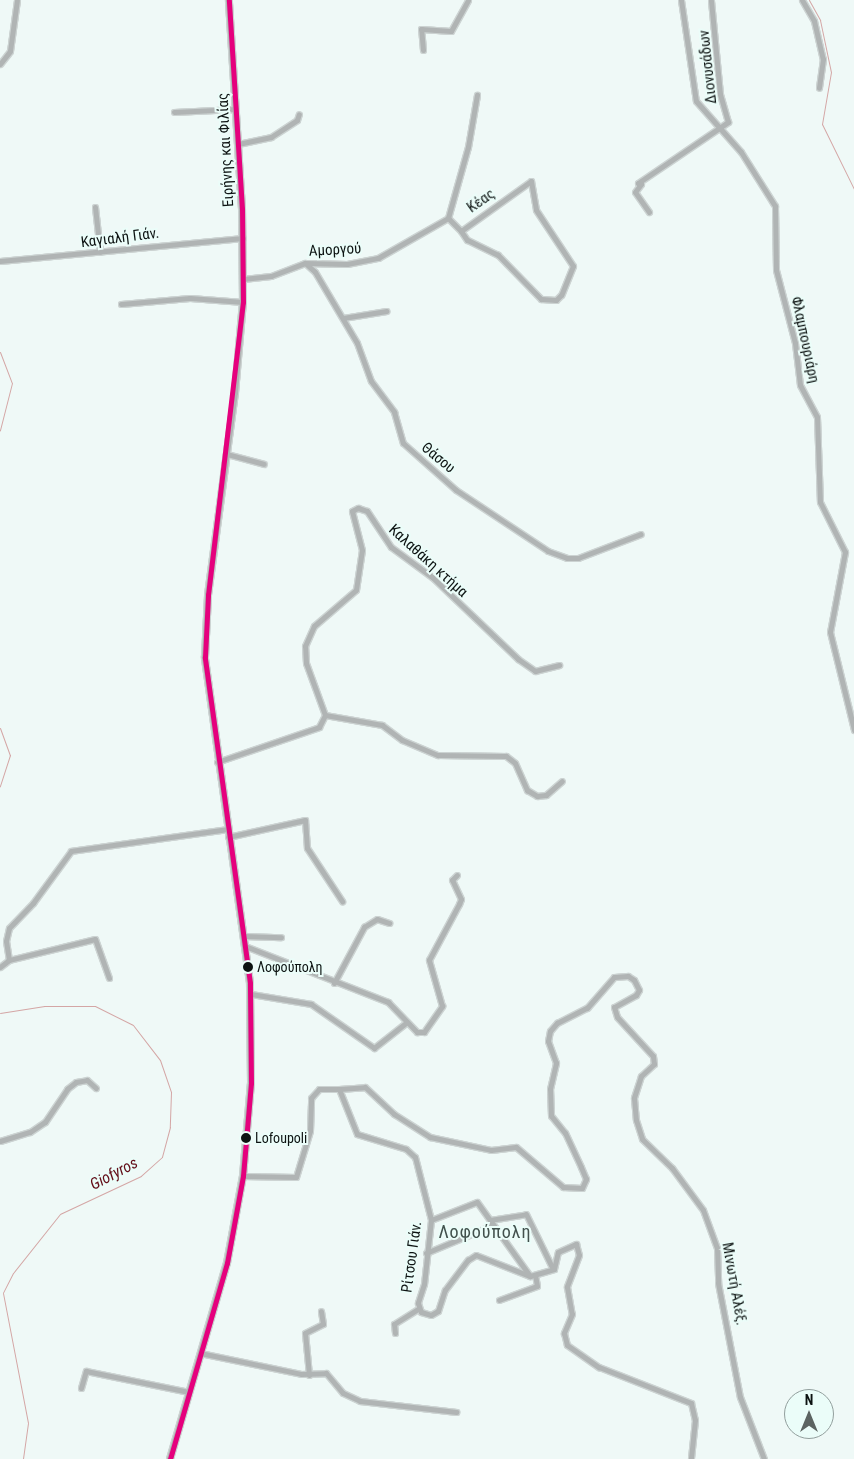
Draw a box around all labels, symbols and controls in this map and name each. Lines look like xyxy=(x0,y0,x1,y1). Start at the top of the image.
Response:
street label: Διονυσάδων xyxy=(695,29,721,105)
street label: Ειρήνης και Φιλίας xyxy=(214,92,238,208)
street label: Κέας xyxy=(464,185,498,217)
street label: Καγιαλή Γιάν. xyxy=(80,224,160,252)
street label: Αμοργού xyxy=(308,240,362,260)
street label: Φλαμπουριάρη xyxy=(787,295,823,385)
street label: Θάσου xyxy=(417,439,459,477)
street label: Καλαθάκη κτήμα xyxy=(385,521,471,601)
place label: Λοφούπολη xyxy=(257,959,322,975)
marker: Λοφούπολη xyxy=(243,962,253,972)
place label: Lofoupoli xyxy=(255,1130,307,1146)
marker: Lofoupoli xyxy=(241,1133,251,1143)
water label: Giofyros xyxy=(87,1153,141,1195)
street label: Ρίτσου Γιάν. xyxy=(398,1220,426,1294)
district label: Λοφούπολη xyxy=(437,1221,533,1243)
street label: Μινωτή Αλέξ. xyxy=(718,1241,750,1327)
north arrow xyxy=(784,1389,834,1439)
text: N xyxy=(805,1392,813,1408)

